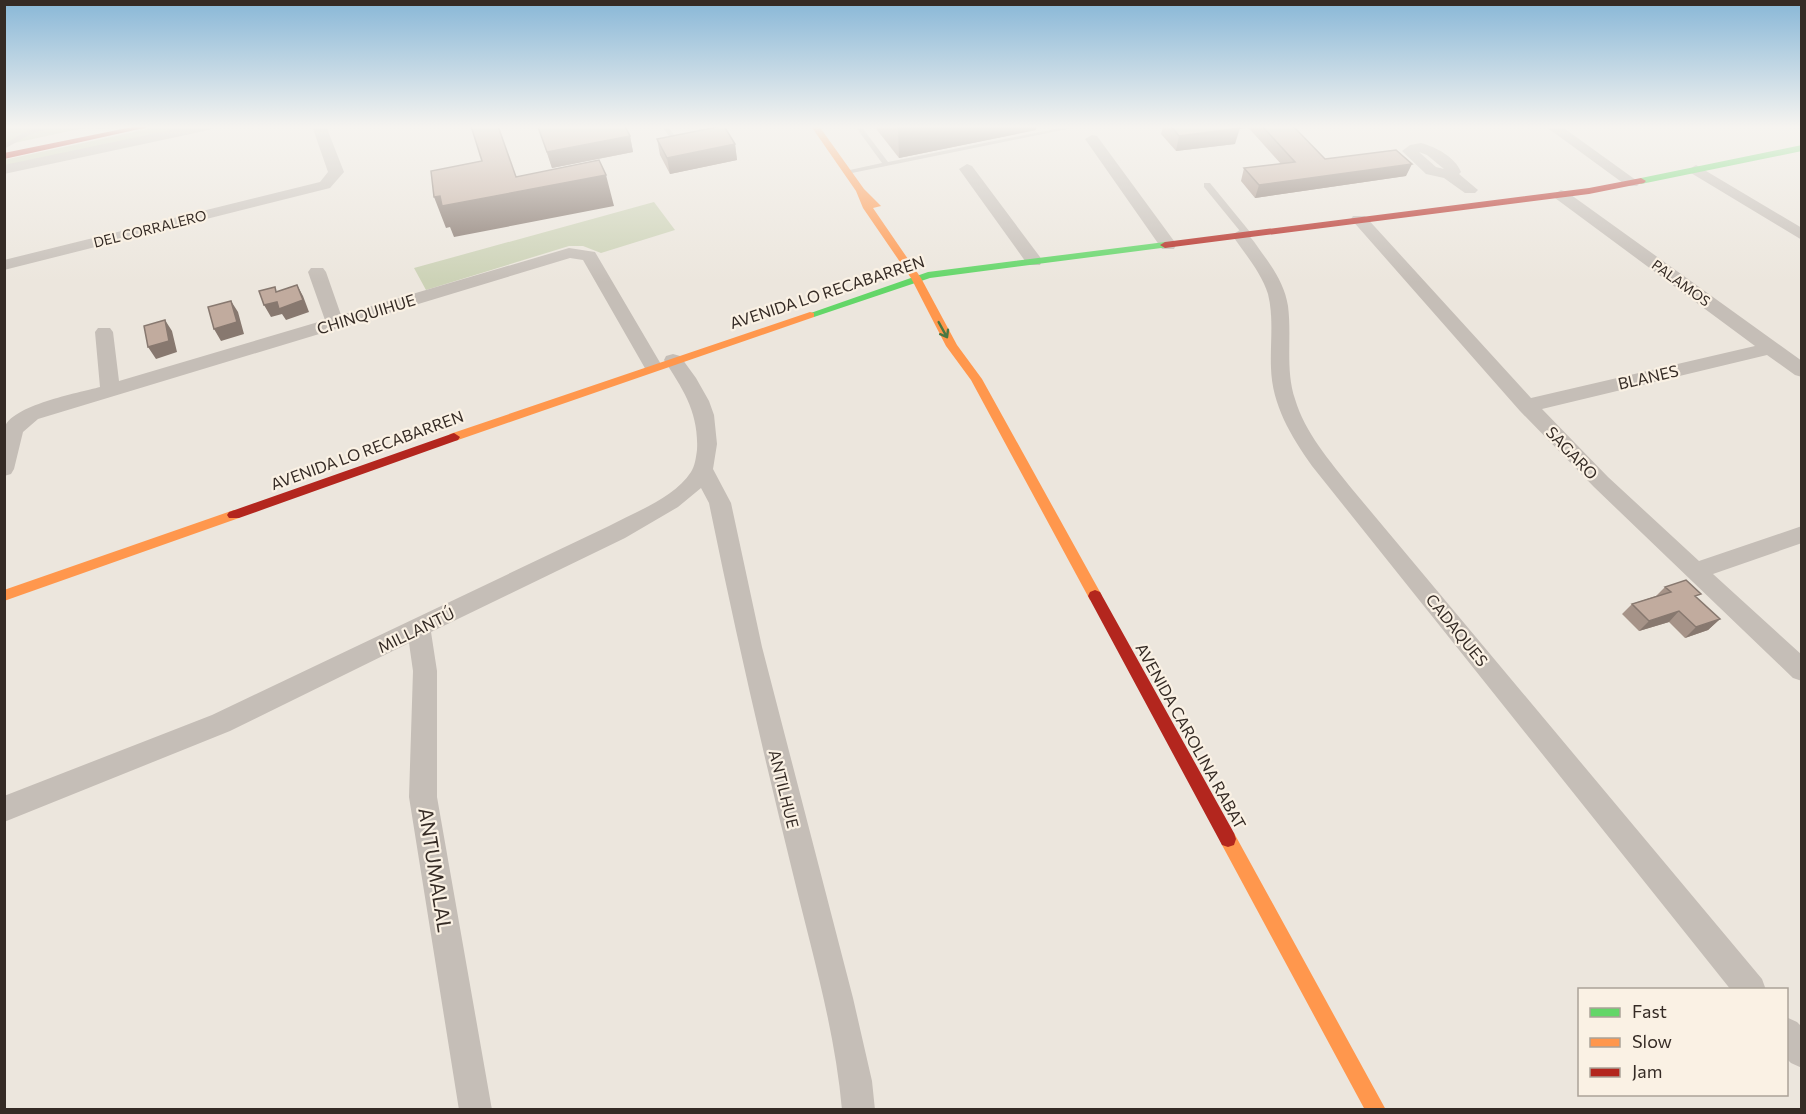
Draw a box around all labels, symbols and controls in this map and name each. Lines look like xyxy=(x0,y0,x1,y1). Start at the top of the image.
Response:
street label: DEL CORRALERO xyxy=(92,206,208,251)
street label: AVENIDA LO RECABARREN xyxy=(727,251,927,332)
street label: PALAMOS xyxy=(1649,256,1714,310)
street label: CHINQUIHUE xyxy=(314,290,417,338)
one-way arrow xyxy=(937,321,949,338)
street label: BLANES xyxy=(1616,360,1680,393)
street label: AVENIDA LO RECABARREN xyxy=(268,406,466,493)
street label: SAGARO xyxy=(1543,422,1602,483)
street label: CADAQUES xyxy=(1422,590,1492,670)
street label: MILLANTÚ xyxy=(374,603,457,656)
street label: AVENIDA CAROLINA RABAT xyxy=(1132,639,1251,832)
street label: ANTILHUE xyxy=(766,748,803,830)
street label: ANTUMALAL xyxy=(414,806,458,934)
legend xyxy=(1578,988,1788,1096)
text: Fast xyxy=(1632,1000,1667,1022)
text: Slow xyxy=(1632,1030,1672,1052)
text: Jam xyxy=(1632,1060,1662,1082)

